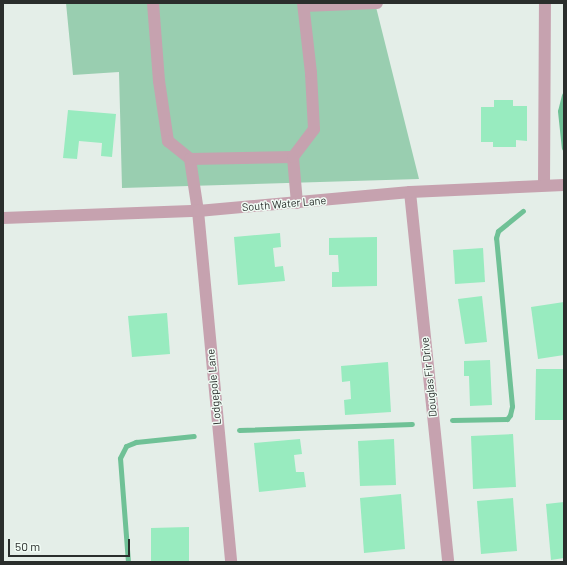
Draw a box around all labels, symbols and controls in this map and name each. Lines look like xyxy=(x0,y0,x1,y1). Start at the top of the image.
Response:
street label: South Water Lane xyxy=(241,194,327,214)
street label: Douglas Fir Drive xyxy=(418,337,440,417)
street label: Lodgepole Lane xyxy=(204,348,224,426)
scale bar xyxy=(10,531,132,557)
text: 50 m xyxy=(15,539,40,553)

